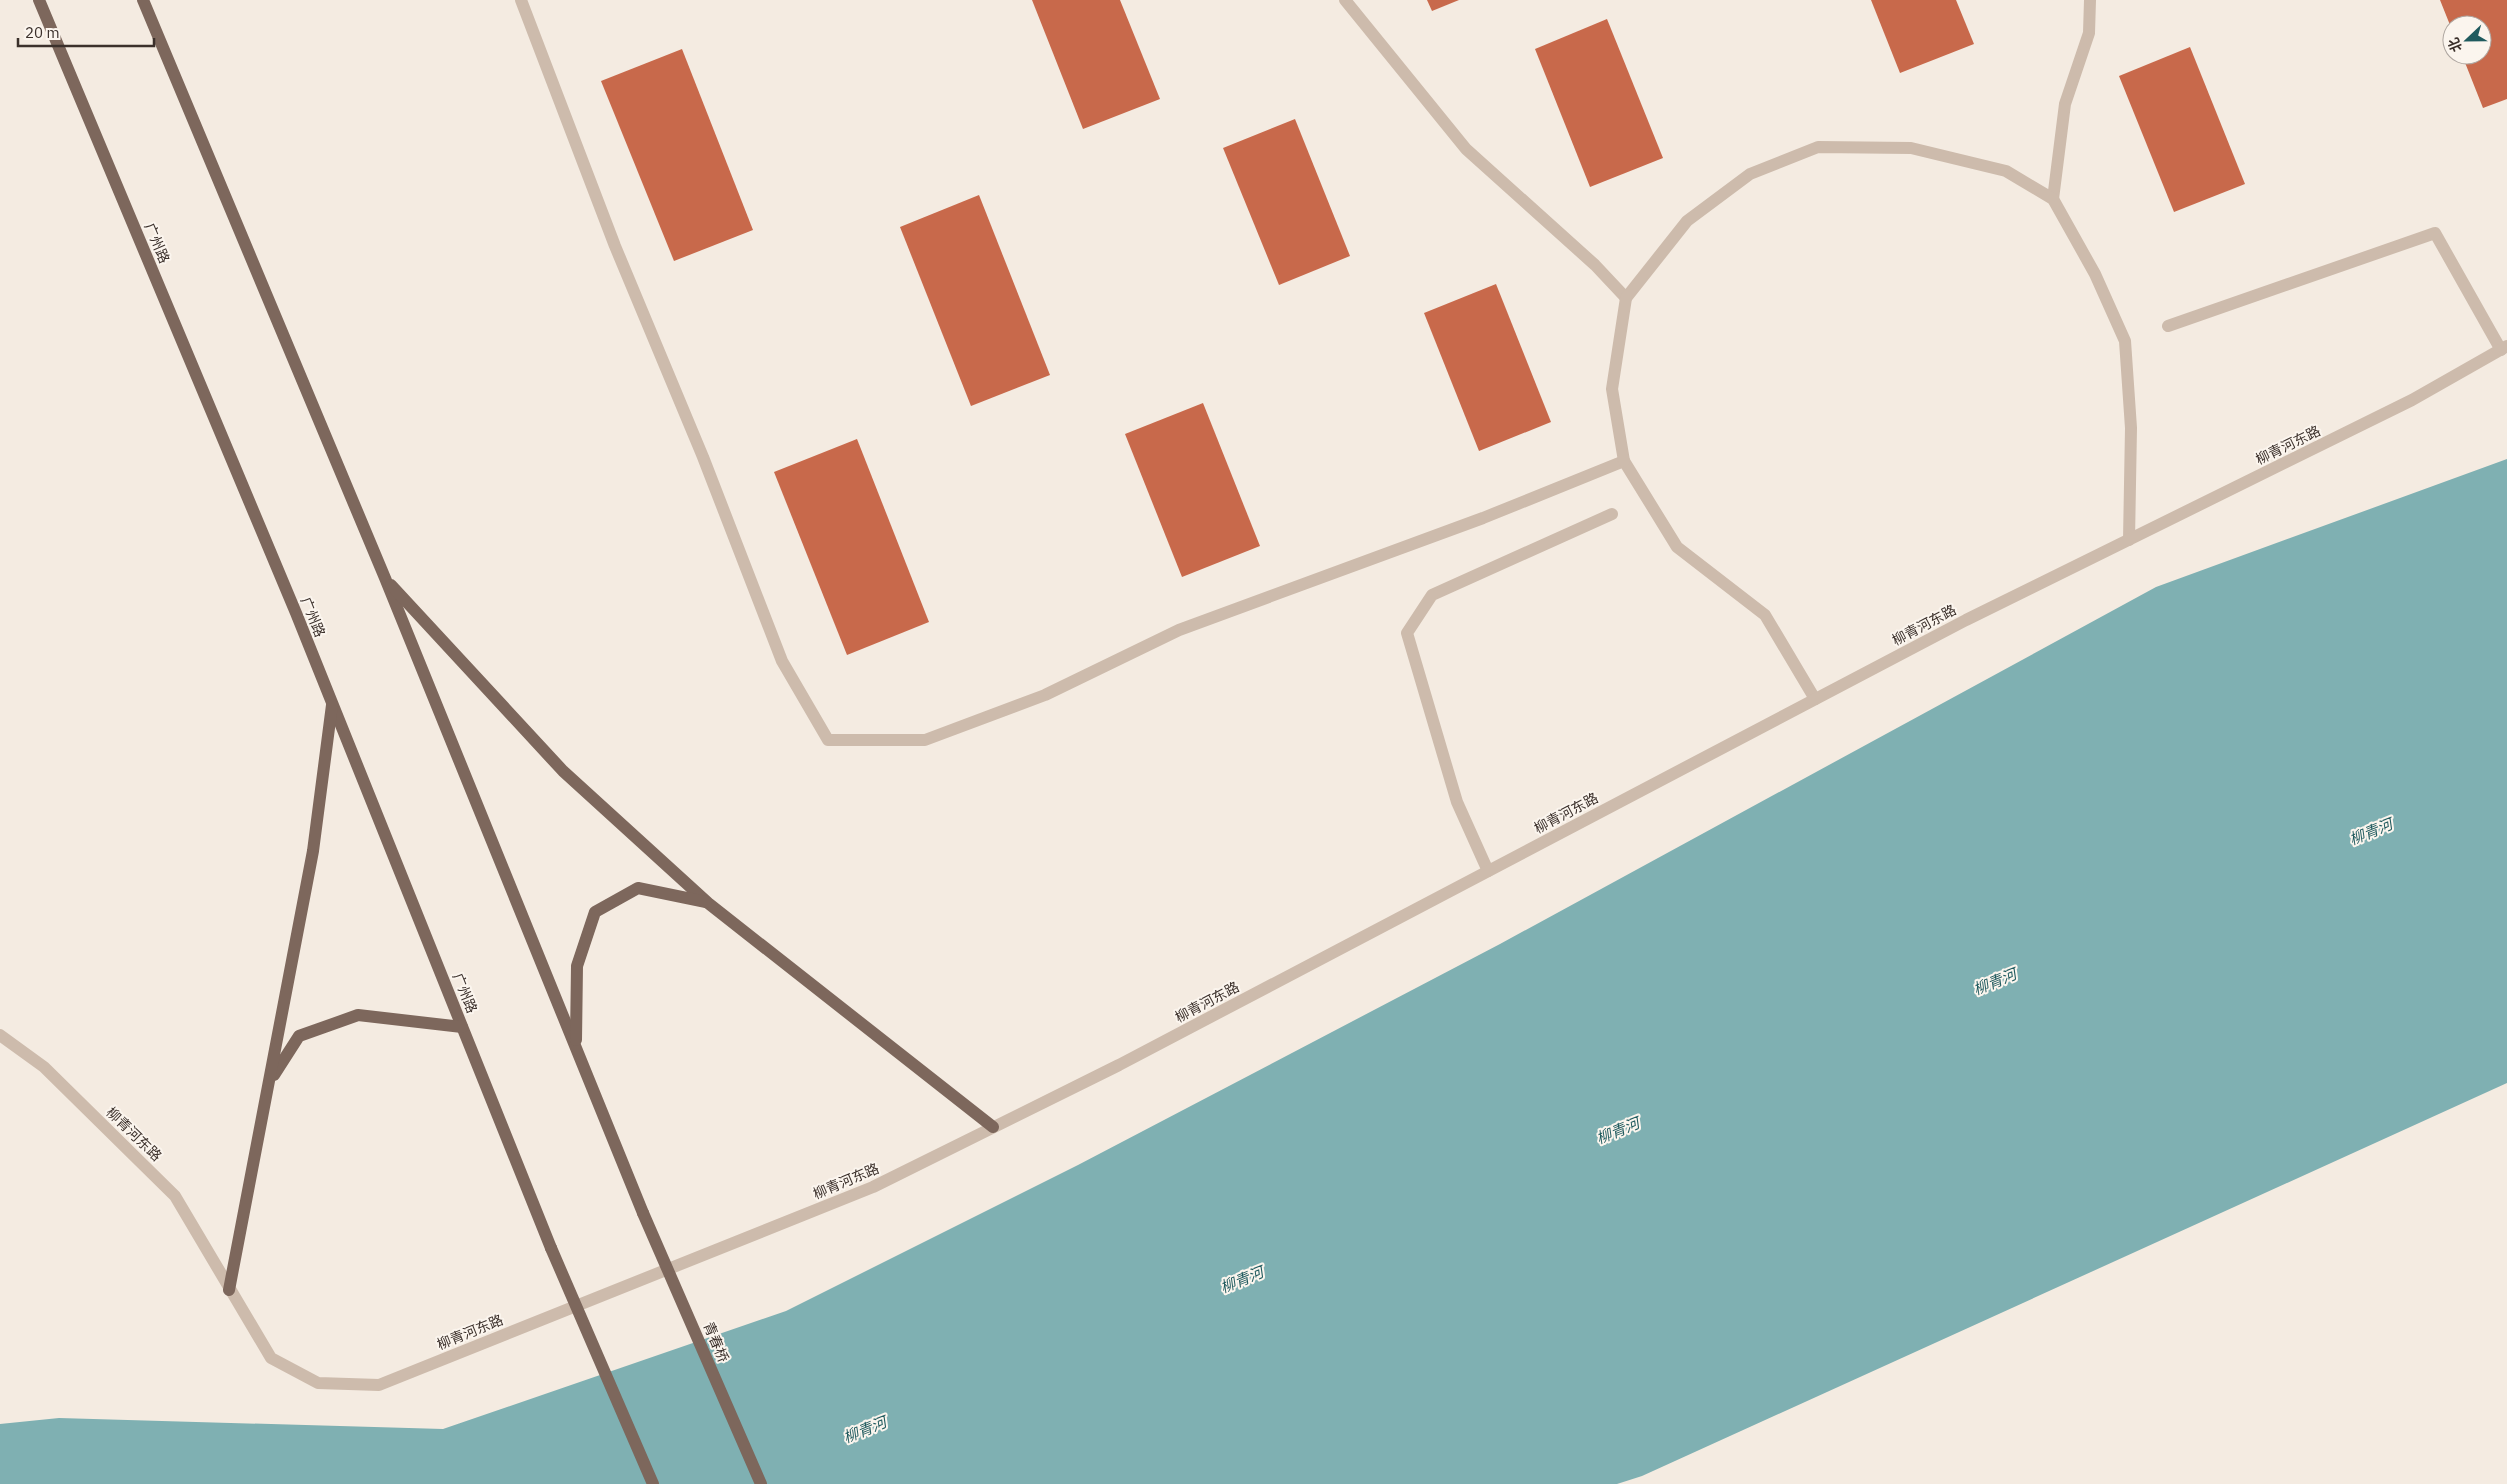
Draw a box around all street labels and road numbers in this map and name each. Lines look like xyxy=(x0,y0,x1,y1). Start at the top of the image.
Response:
street label: 广州路 xyxy=(141,220,173,266)
street label: 柳青河东路 xyxy=(2253,422,2323,468)
street label: 广州路 xyxy=(297,594,329,640)
street label: 柳青河东路 xyxy=(1889,601,1959,649)
street label: 柳青河东路 xyxy=(1531,789,1601,837)
street label: 广州路 xyxy=(449,970,481,1016)
street label: 柳青河东路 xyxy=(1172,978,1242,1026)
street label: 柳青河东路 xyxy=(103,1103,165,1165)
street label: 柳青河东路 xyxy=(810,1159,882,1203)
street label: 柳青河东路 xyxy=(434,1311,506,1353)
street label: 青春桥 xyxy=(700,1319,732,1365)

